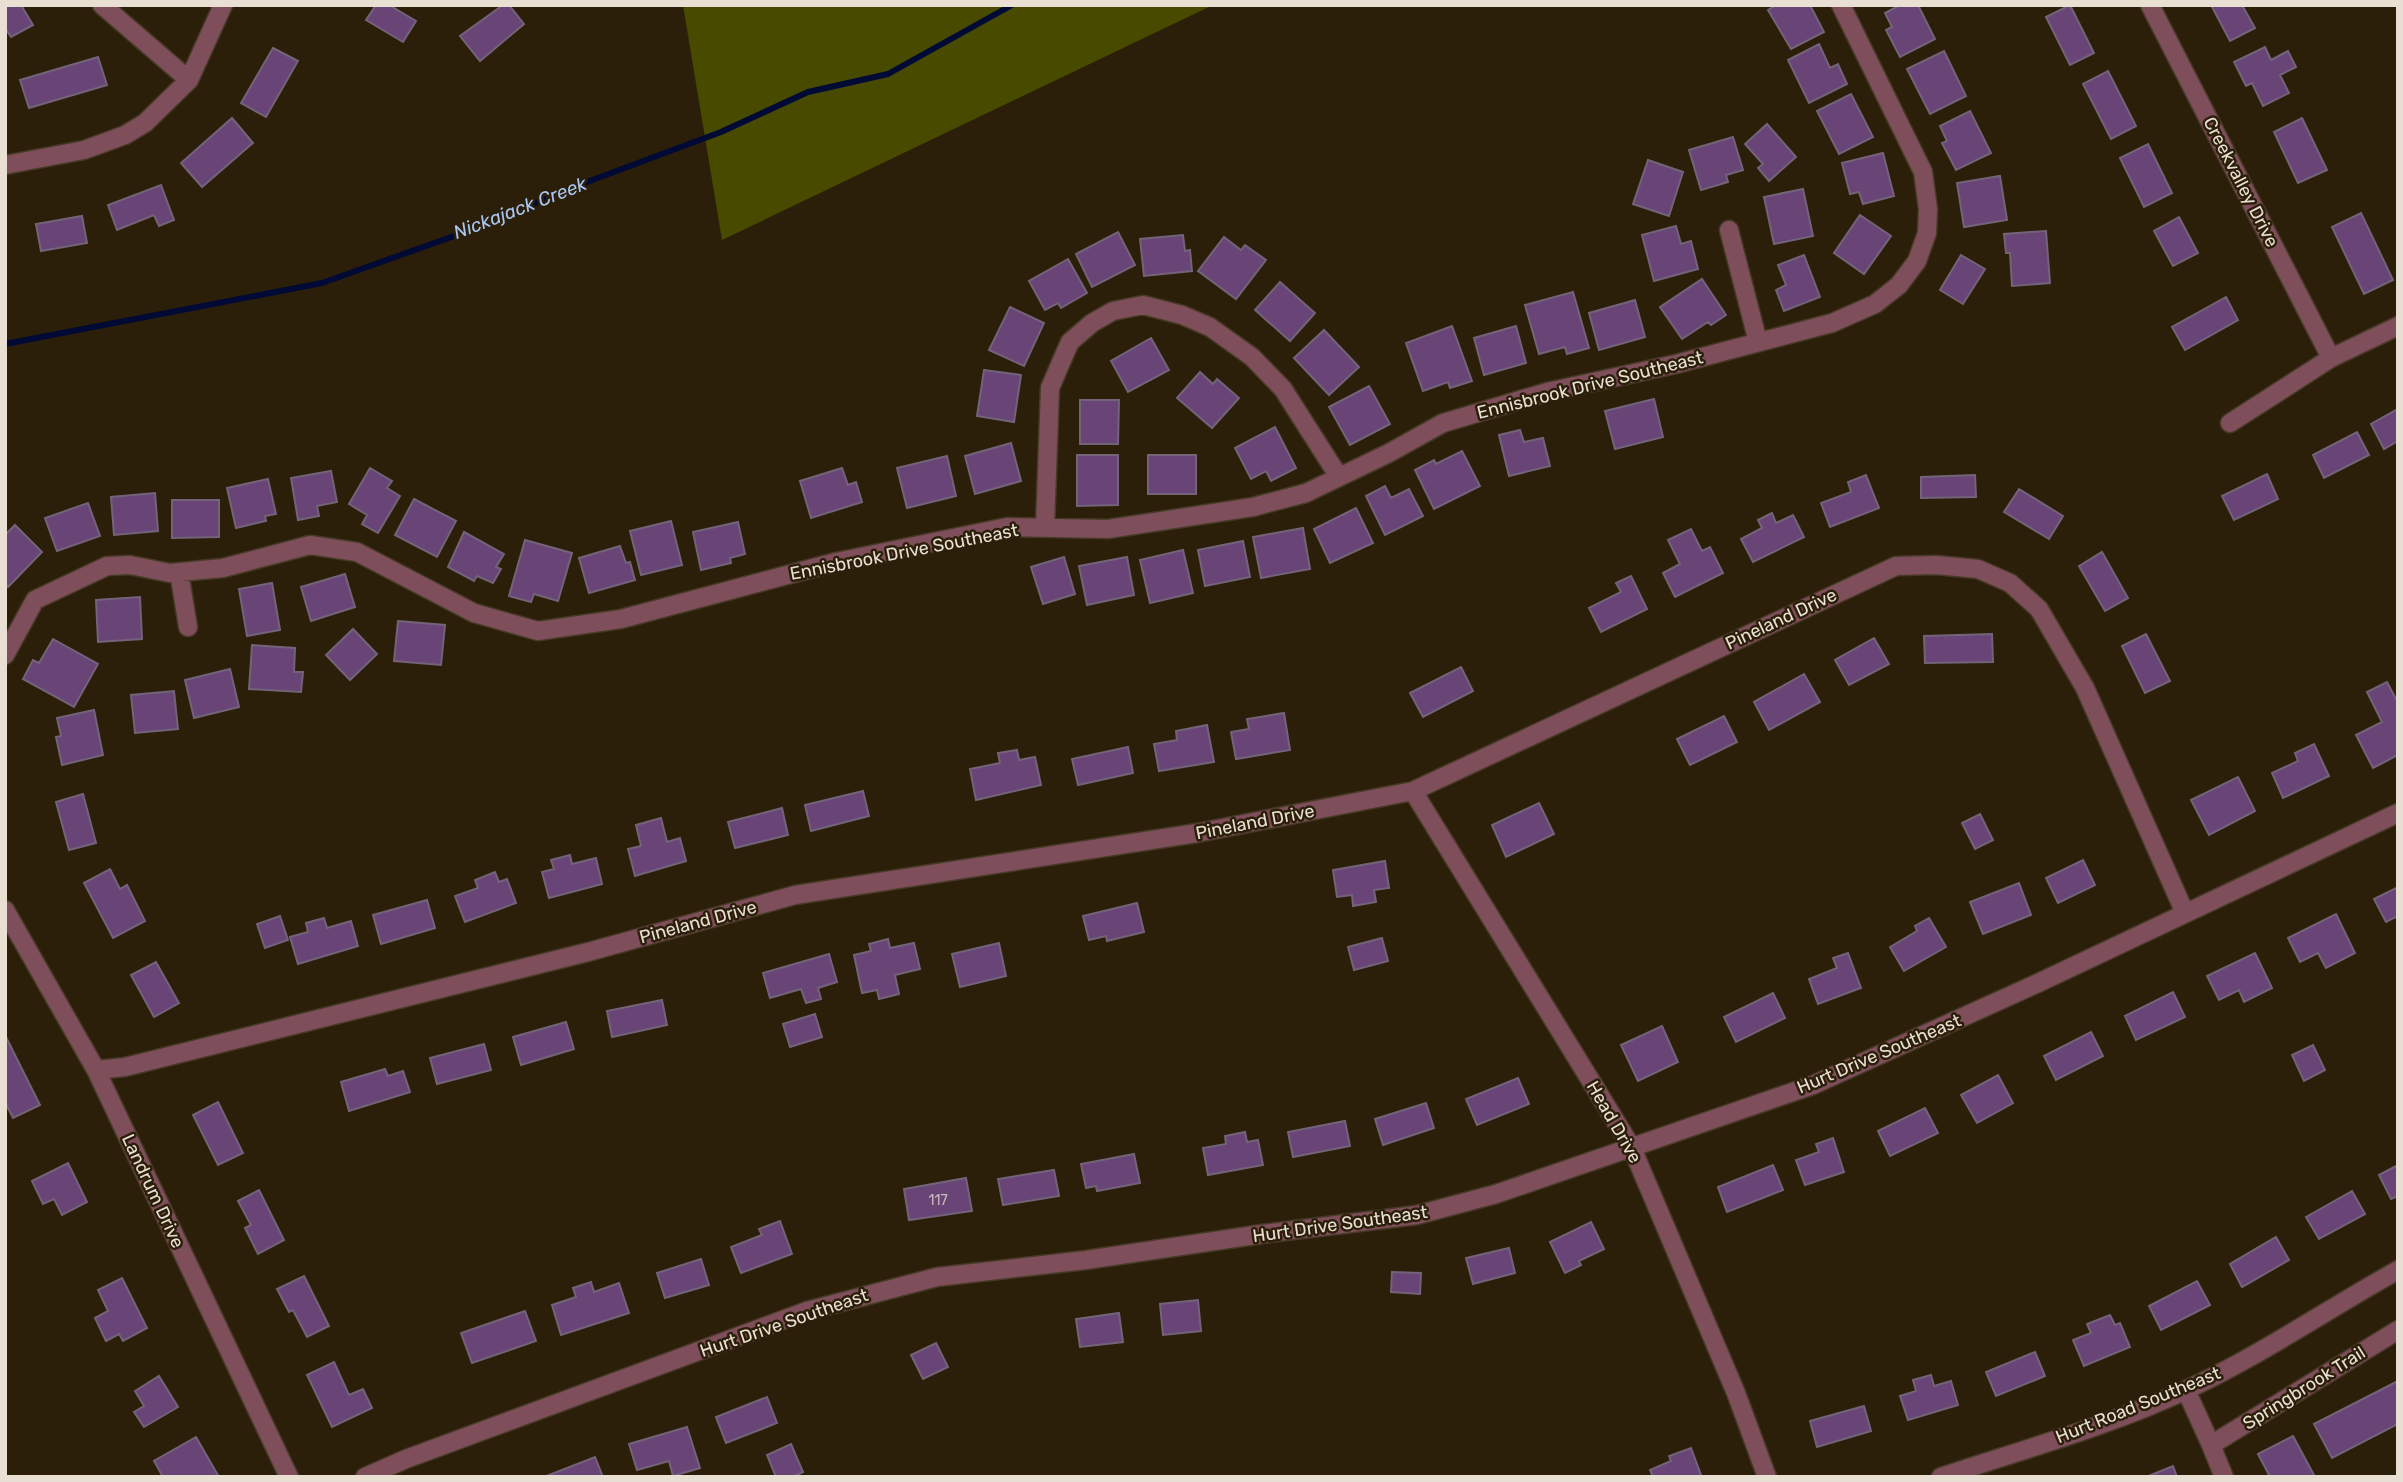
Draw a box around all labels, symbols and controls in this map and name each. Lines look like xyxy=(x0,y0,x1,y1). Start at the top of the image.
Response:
street label: Creekvalley Drive xyxy=(2199,113,2283,251)
water label: Nickajack Creek xyxy=(450,172,590,244)
street label: Ennisbrook Drive Southeast xyxy=(1475,346,1705,424)
street label: Ennisbrook Drive Southeast xyxy=(788,519,1020,585)
street label: Pineland Drive xyxy=(1722,584,1840,654)
street label: Pineland Drive xyxy=(1194,800,1316,844)
street label: Pineland Drive xyxy=(637,896,759,948)
street label: Hurt Drive Southeast xyxy=(1794,1009,1964,1099)
street label: Head Drive xyxy=(1582,1077,1646,1167)
street label: Landrum Drive xyxy=(117,1131,189,1251)
house number: 117 xyxy=(928,1192,948,1209)
street label: Hurt Drive Southeast xyxy=(1251,1201,1429,1247)
street label: Hurt Drive Southeast xyxy=(697,1284,871,1362)
street label: Springbrook Trail xyxy=(2239,1342,2369,1434)
street label: Hurt Road Southeast xyxy=(2052,1362,2224,1448)

